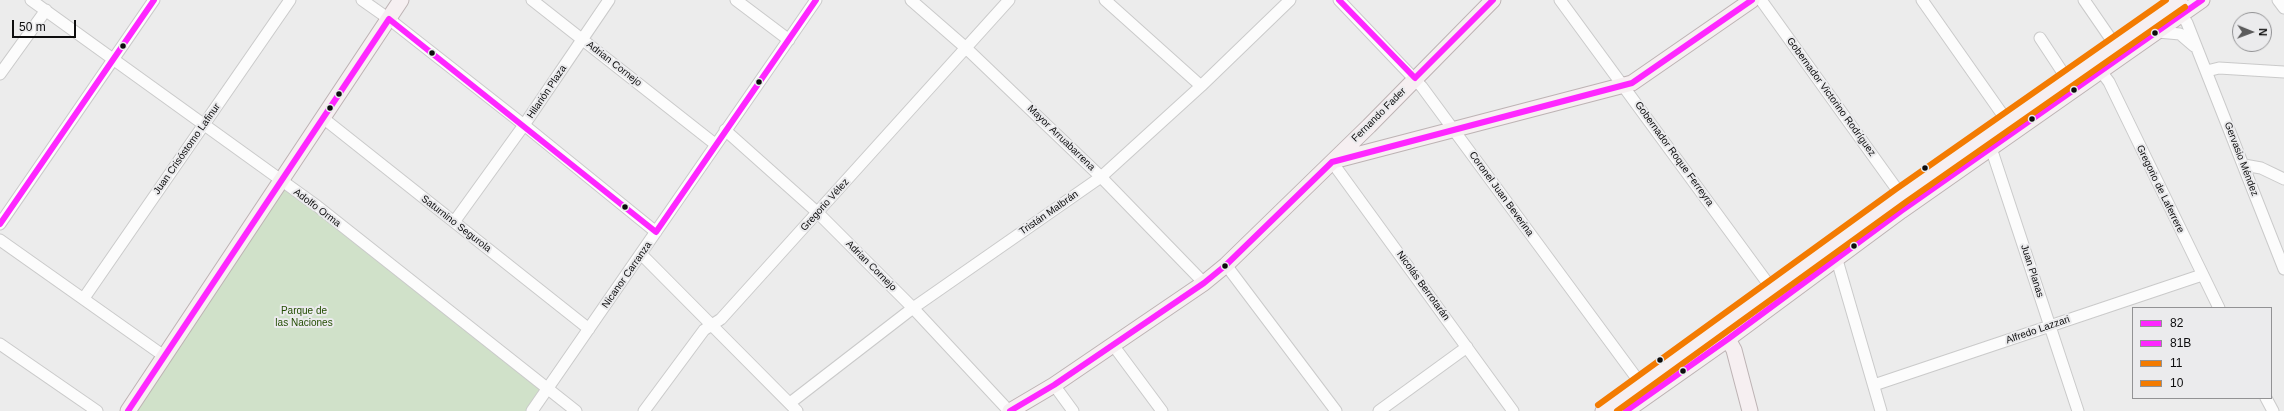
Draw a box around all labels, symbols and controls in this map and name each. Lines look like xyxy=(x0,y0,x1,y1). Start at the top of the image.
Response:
scale bar xyxy=(14,12,78,38)
north arrow xyxy=(2232,12,2272,52)
text: 50 m xyxy=(19,20,46,34)
unlabelled marker xyxy=(2150,28,2160,38)
text: N xyxy=(2257,28,2269,36)
street label: Gobernador Victorino Rodríguez xyxy=(1784,35,1878,159)
street label: Adrian Cornejo xyxy=(584,39,644,89)
unlabelled marker xyxy=(118,41,128,51)
unlabelled marker xyxy=(427,48,437,58)
street label: Hilarión Plaza xyxy=(525,63,569,121)
unlabelled marker xyxy=(754,77,764,87)
street label: Fernando Fader xyxy=(1349,85,1409,145)
unlabelled marker xyxy=(2069,85,2079,95)
unlabelled marker xyxy=(334,89,344,99)
street label: Gobernador Roque Ferreyra xyxy=(1632,99,1716,209)
street label: Juan Crisóstomo Lafinur xyxy=(151,101,223,197)
unlabelled marker xyxy=(325,103,335,113)
street label: Mayor Arruabarrena xyxy=(1025,103,1097,173)
unlabelled marker xyxy=(2027,114,2037,124)
street label: Gervasio Méndez xyxy=(2221,120,2261,198)
street label: Gregorio de Laferrere xyxy=(2134,143,2186,235)
street label: Coronel Juan Beverina xyxy=(1466,149,1536,239)
unlabelled marker xyxy=(1920,163,1930,173)
street label: Gregorio Vélez xyxy=(798,176,852,234)
street label: Adolfo Orma xyxy=(291,186,343,230)
street label: Tristán Malbrán xyxy=(1017,188,1081,238)
street label: Saturnino Segurola xyxy=(419,193,493,255)
unlabelled marker xyxy=(620,202,630,212)
street label: Adrian Cornejo xyxy=(843,238,899,294)
street label: Nicanor Carranza xyxy=(600,239,654,311)
unlabelled marker xyxy=(1849,241,1859,251)
street label: Juan Planas xyxy=(2018,243,2046,299)
street label: Nicolás Berrotarán xyxy=(1394,249,1452,323)
unlabelled marker xyxy=(1220,261,1230,271)
park label: Parque de las Naciones xyxy=(275,305,333,328)
legend xyxy=(2132,307,2272,399)
street label: Alfredo Lazzari xyxy=(2005,313,2071,347)
text: 82 xyxy=(2170,316,2183,330)
text: 81B xyxy=(2170,336,2191,350)
unlabelled marker xyxy=(1655,355,1665,365)
text: 11 xyxy=(2170,356,2182,370)
unlabelled marker xyxy=(1678,366,1688,376)
text: 10 xyxy=(2170,376,2183,390)

